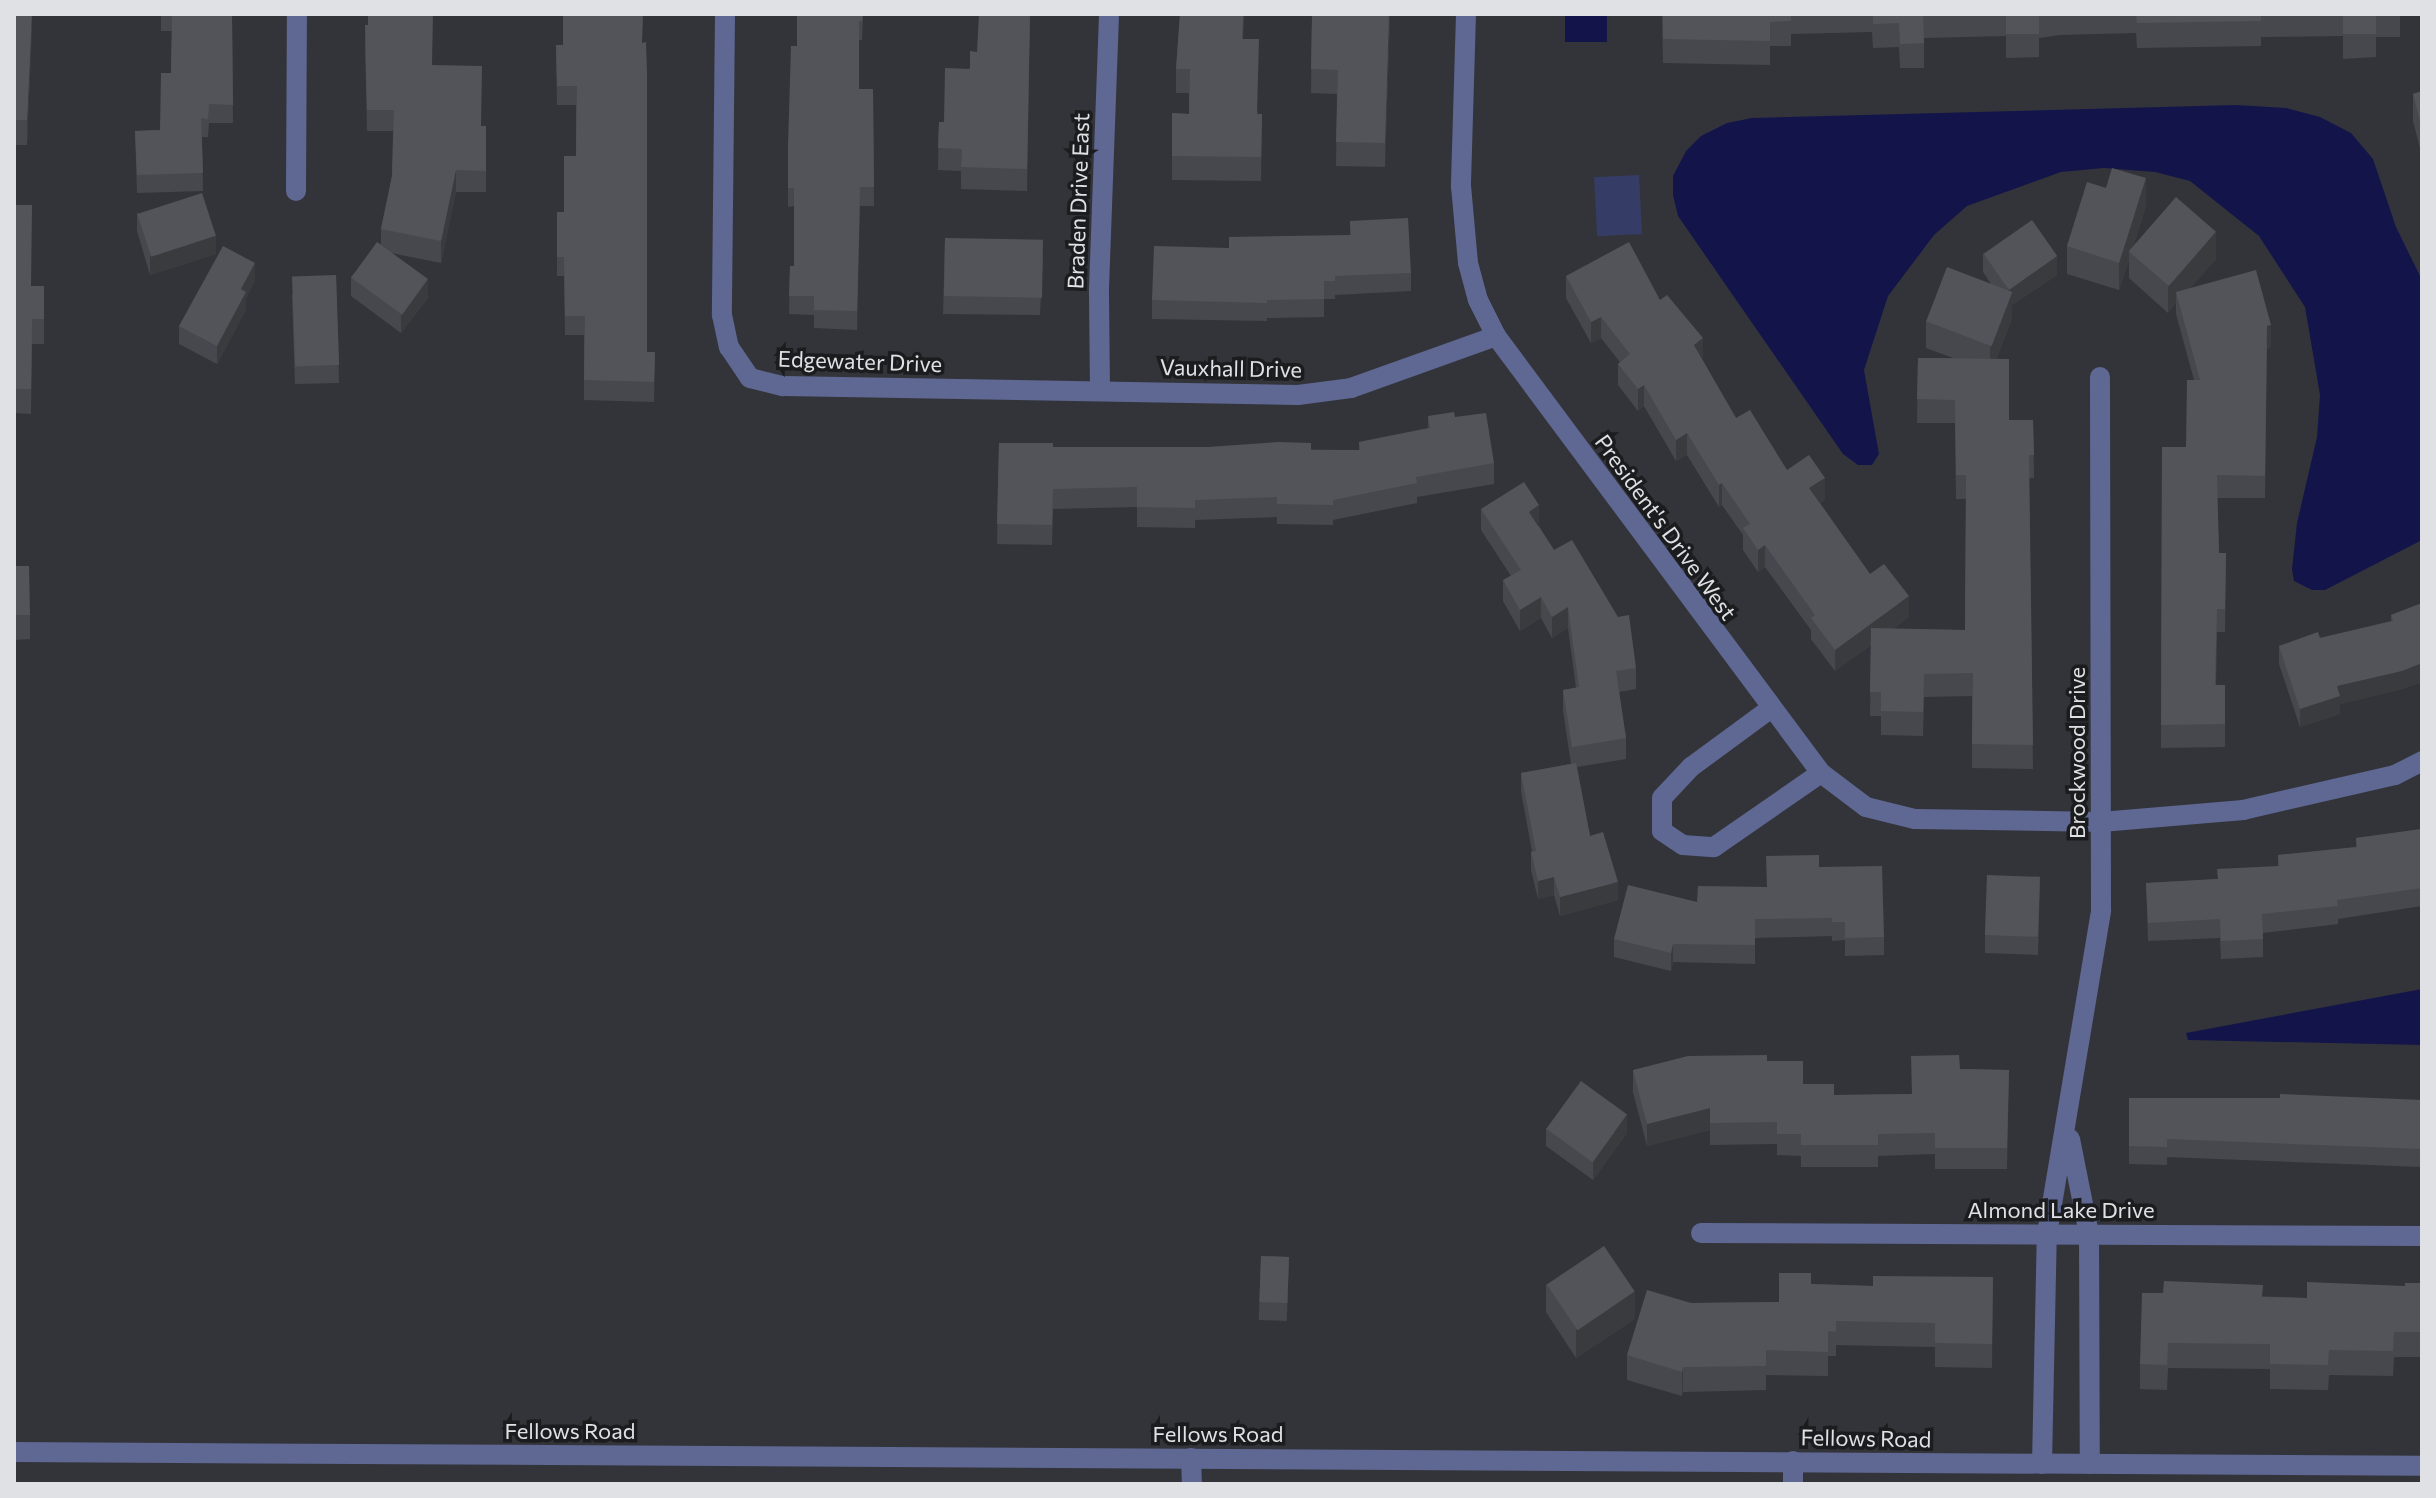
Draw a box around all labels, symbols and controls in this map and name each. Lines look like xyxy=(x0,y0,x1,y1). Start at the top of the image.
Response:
street label: Braden Drive East xyxy=(1062,112,1094,290)
street label: Edgewater Drive xyxy=(777,345,943,377)
street label: Vauxhall Drive xyxy=(1160,354,1302,382)
street label: President's Drive West xyxy=(1590,429,1742,625)
street label: Brockwood Drive xyxy=(2064,667,2090,839)
street label: Almond Lake Drive xyxy=(1967,1197,2155,1223)
street label: Fellows Road xyxy=(505,1418,635,1444)
street label: Fellows Road xyxy=(1153,1421,1283,1447)
street label: Fellows Road xyxy=(1800,1424,1932,1452)

